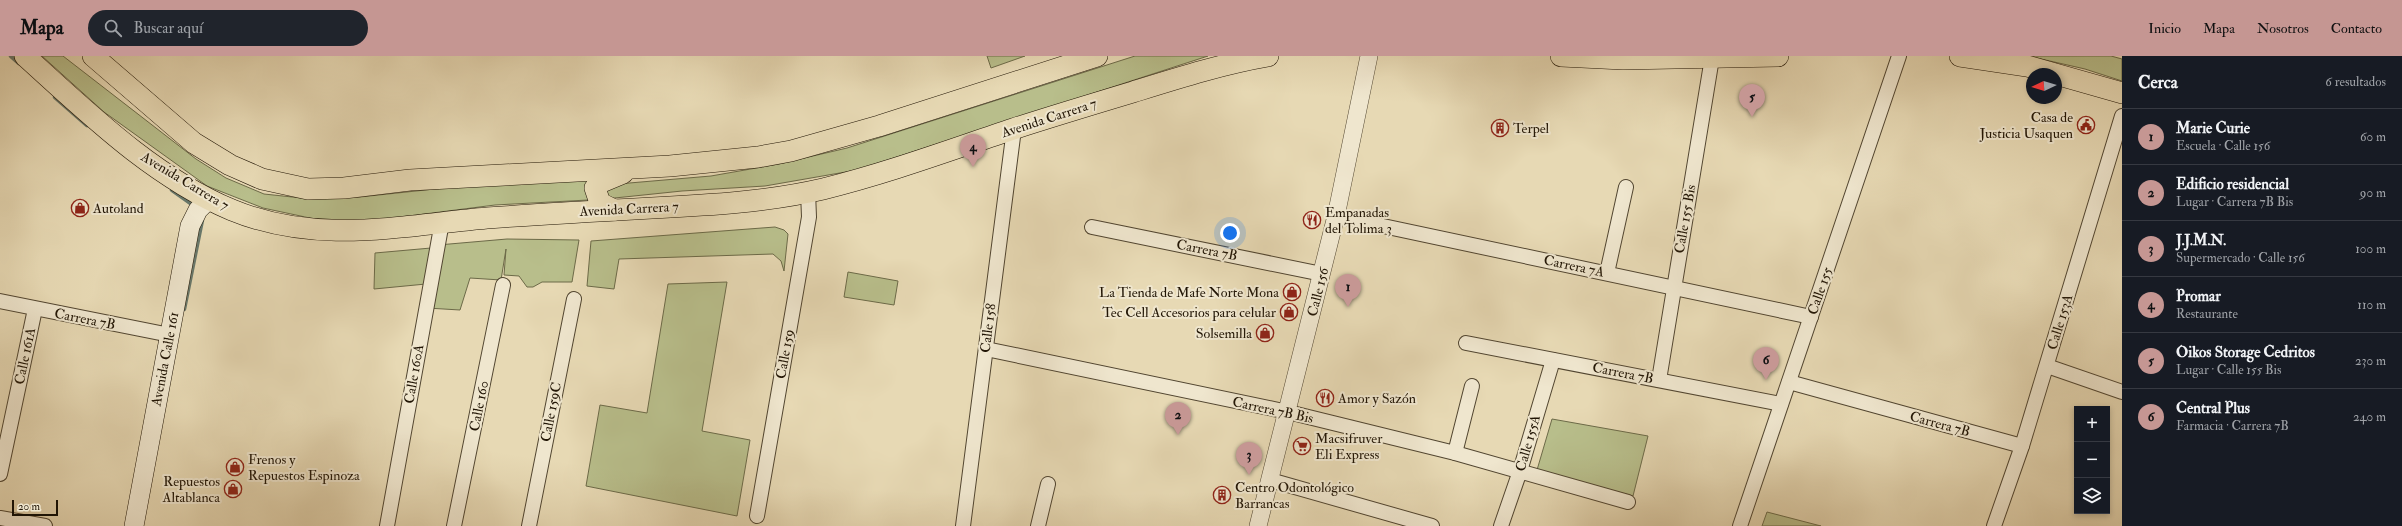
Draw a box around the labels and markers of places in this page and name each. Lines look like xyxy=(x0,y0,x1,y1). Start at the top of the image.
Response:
pin: 5 xyxy=(1739,84,1765,117)
place label: Casa de Justicia Usaquen xyxy=(1979,109,2073,142)
public building icon: Casa de Justicia Usaquen xyxy=(2076,115,2096,135)
building icon: Terpel xyxy=(1490,118,1510,138)
place label: Terpel xyxy=(1513,120,1550,138)
pin: 4 xyxy=(960,134,986,167)
shop icon: Autoland xyxy=(70,198,90,218)
place label: Autoland xyxy=(92,200,144,217)
place label: Empanadas del Tolima 3 xyxy=(1325,204,1392,237)
restaurant icon: Empanadas del Tolima 3 xyxy=(1302,210,1322,230)
pin: 1 xyxy=(1335,274,1361,307)
shop icon: La Tienda de Mafe Norte Mona xyxy=(1282,282,1302,302)
place label: La Tienda de Mafe Norte Mona xyxy=(1099,284,1279,301)
shop icon: Tec Cell Accesorios para celular xyxy=(1279,302,1299,322)
place label: Tec Cell Accesorios para celular xyxy=(1102,304,1277,322)
shop icon: Solsemilla xyxy=(1255,323,1275,343)
place label: Solsemilla xyxy=(1196,325,1252,342)
pin: 6 xyxy=(1753,347,1779,380)
restaurant icon: Amor y Sazón xyxy=(1315,388,1335,408)
place label: Amor y Sazón xyxy=(1337,390,1416,408)
pin: 2 xyxy=(1165,402,1191,435)
place label: Macsifruver Eli Express xyxy=(1315,430,1383,464)
supermarket icon: Macsifruver Eli Express xyxy=(1292,436,1312,456)
pin: 3 xyxy=(1236,442,1262,475)
place label: Frenos y Repuestos Espinoza xyxy=(248,451,360,485)
shop icon: Frenos y Repuestos Espinoza xyxy=(225,457,245,477)
place label: Repuestos Altablanca xyxy=(162,473,220,506)
shop icon: Repuestos Altablanca xyxy=(223,479,243,499)
place label: Centro Odontológico Barrancas xyxy=(1235,479,1354,512)
building icon: Centro Odontológico Barrancas xyxy=(1212,485,1232,505)

